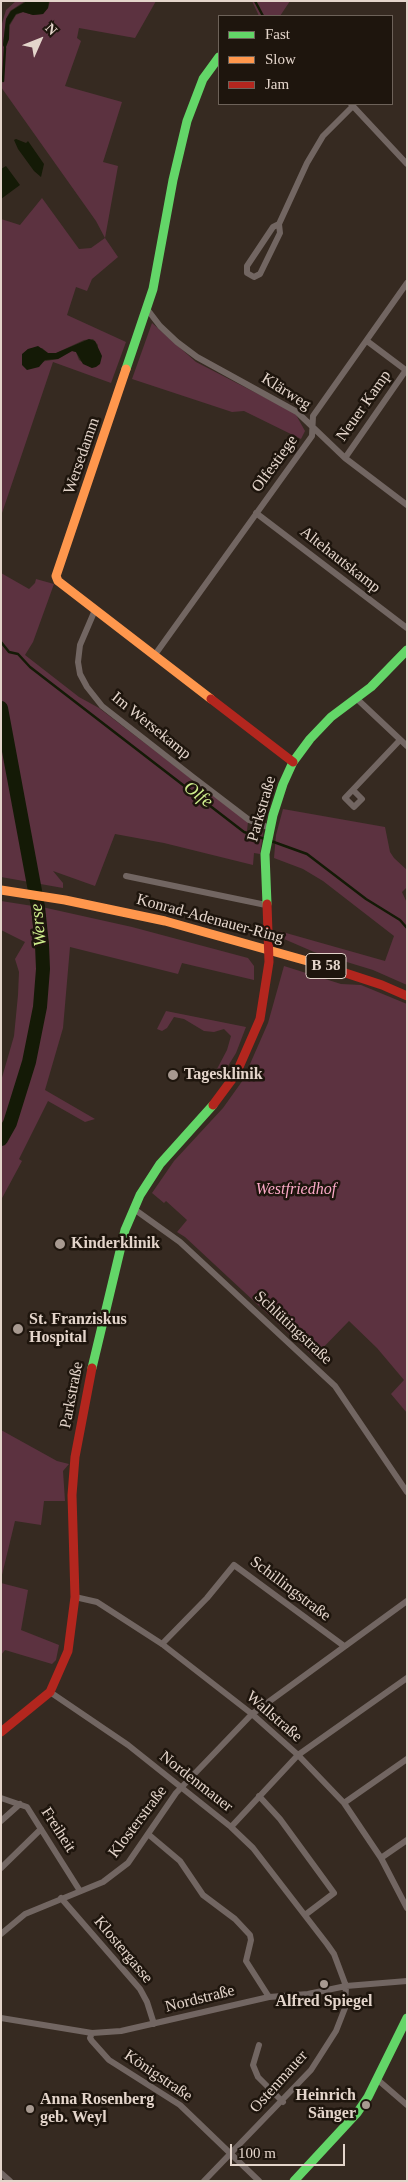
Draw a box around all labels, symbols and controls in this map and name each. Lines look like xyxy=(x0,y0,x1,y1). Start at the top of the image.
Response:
north arrow xyxy=(15,15,65,65)
legend xyxy=(218,15,393,105)
text: N xyxy=(42,20,60,38)
text: Fast xyxy=(265,26,290,42)
text: Slow xyxy=(265,51,296,67)
text: Jam xyxy=(265,76,289,92)
street label: Neuer Kamp xyxy=(333,367,395,445)
street label: Klärweg xyxy=(258,369,314,415)
street label: Wersedamm xyxy=(60,415,104,497)
street label: Olfestiege xyxy=(248,432,302,496)
street label: Altehautskamp xyxy=(296,523,384,597)
street label: Im Wersekamp xyxy=(107,688,195,764)
street label: Parkstraße xyxy=(243,774,281,844)
water label: Olfe xyxy=(179,777,217,813)
street label: Konrad-Adenauer-Ring xyxy=(134,890,286,948)
water label: Werse xyxy=(26,902,52,948)
road number: B 58 xyxy=(306,954,346,978)
place label: Tagesklinik xyxy=(184,1065,263,1085)
marker: Tagesklinik xyxy=(166,1068,180,1082)
park label: Westfriedhof xyxy=(256,1180,336,1200)
place label: Kinderklinik xyxy=(71,1234,160,1254)
marker: Kinderklinik xyxy=(53,1237,67,1251)
street label: Schlütingstraße xyxy=(250,1287,336,1369)
place label: St. Franziskus Hospital xyxy=(29,1310,127,1348)
marker: St. Franziskus Hospital xyxy=(11,1322,25,1336)
street label: Parkstraße xyxy=(56,1360,88,1430)
street label: Schillingstraße xyxy=(246,1552,334,1626)
street label: Wallstraße xyxy=(242,1687,306,1747)
street label: Nordenmauer xyxy=(155,1747,237,1817)
street label: Klosterstraße xyxy=(105,1782,171,1862)
street label: Freiheit xyxy=(36,1804,80,1856)
street label: Klostergasse xyxy=(89,1913,157,1987)
marker: Alfred Spiegel xyxy=(318,1978,330,1990)
street label: Nordstraße xyxy=(163,1981,237,2017)
place label: Alfred Spiegel xyxy=(275,1992,373,2012)
street label: Königstraße xyxy=(120,2046,196,2106)
street label: Ostenmauer xyxy=(246,2047,312,2117)
place label: Heinrich Sänger xyxy=(296,2086,356,2124)
place label: Anna Rosenberg geb. Weyl xyxy=(40,2090,154,2128)
marker: Heinrich Sänger xyxy=(360,2099,372,2111)
marker: Anna Rosenberg geb. Weyl xyxy=(24,2103,36,2115)
scale bar xyxy=(233,2134,348,2166)
text: 100 m xyxy=(238,2145,276,2161)

